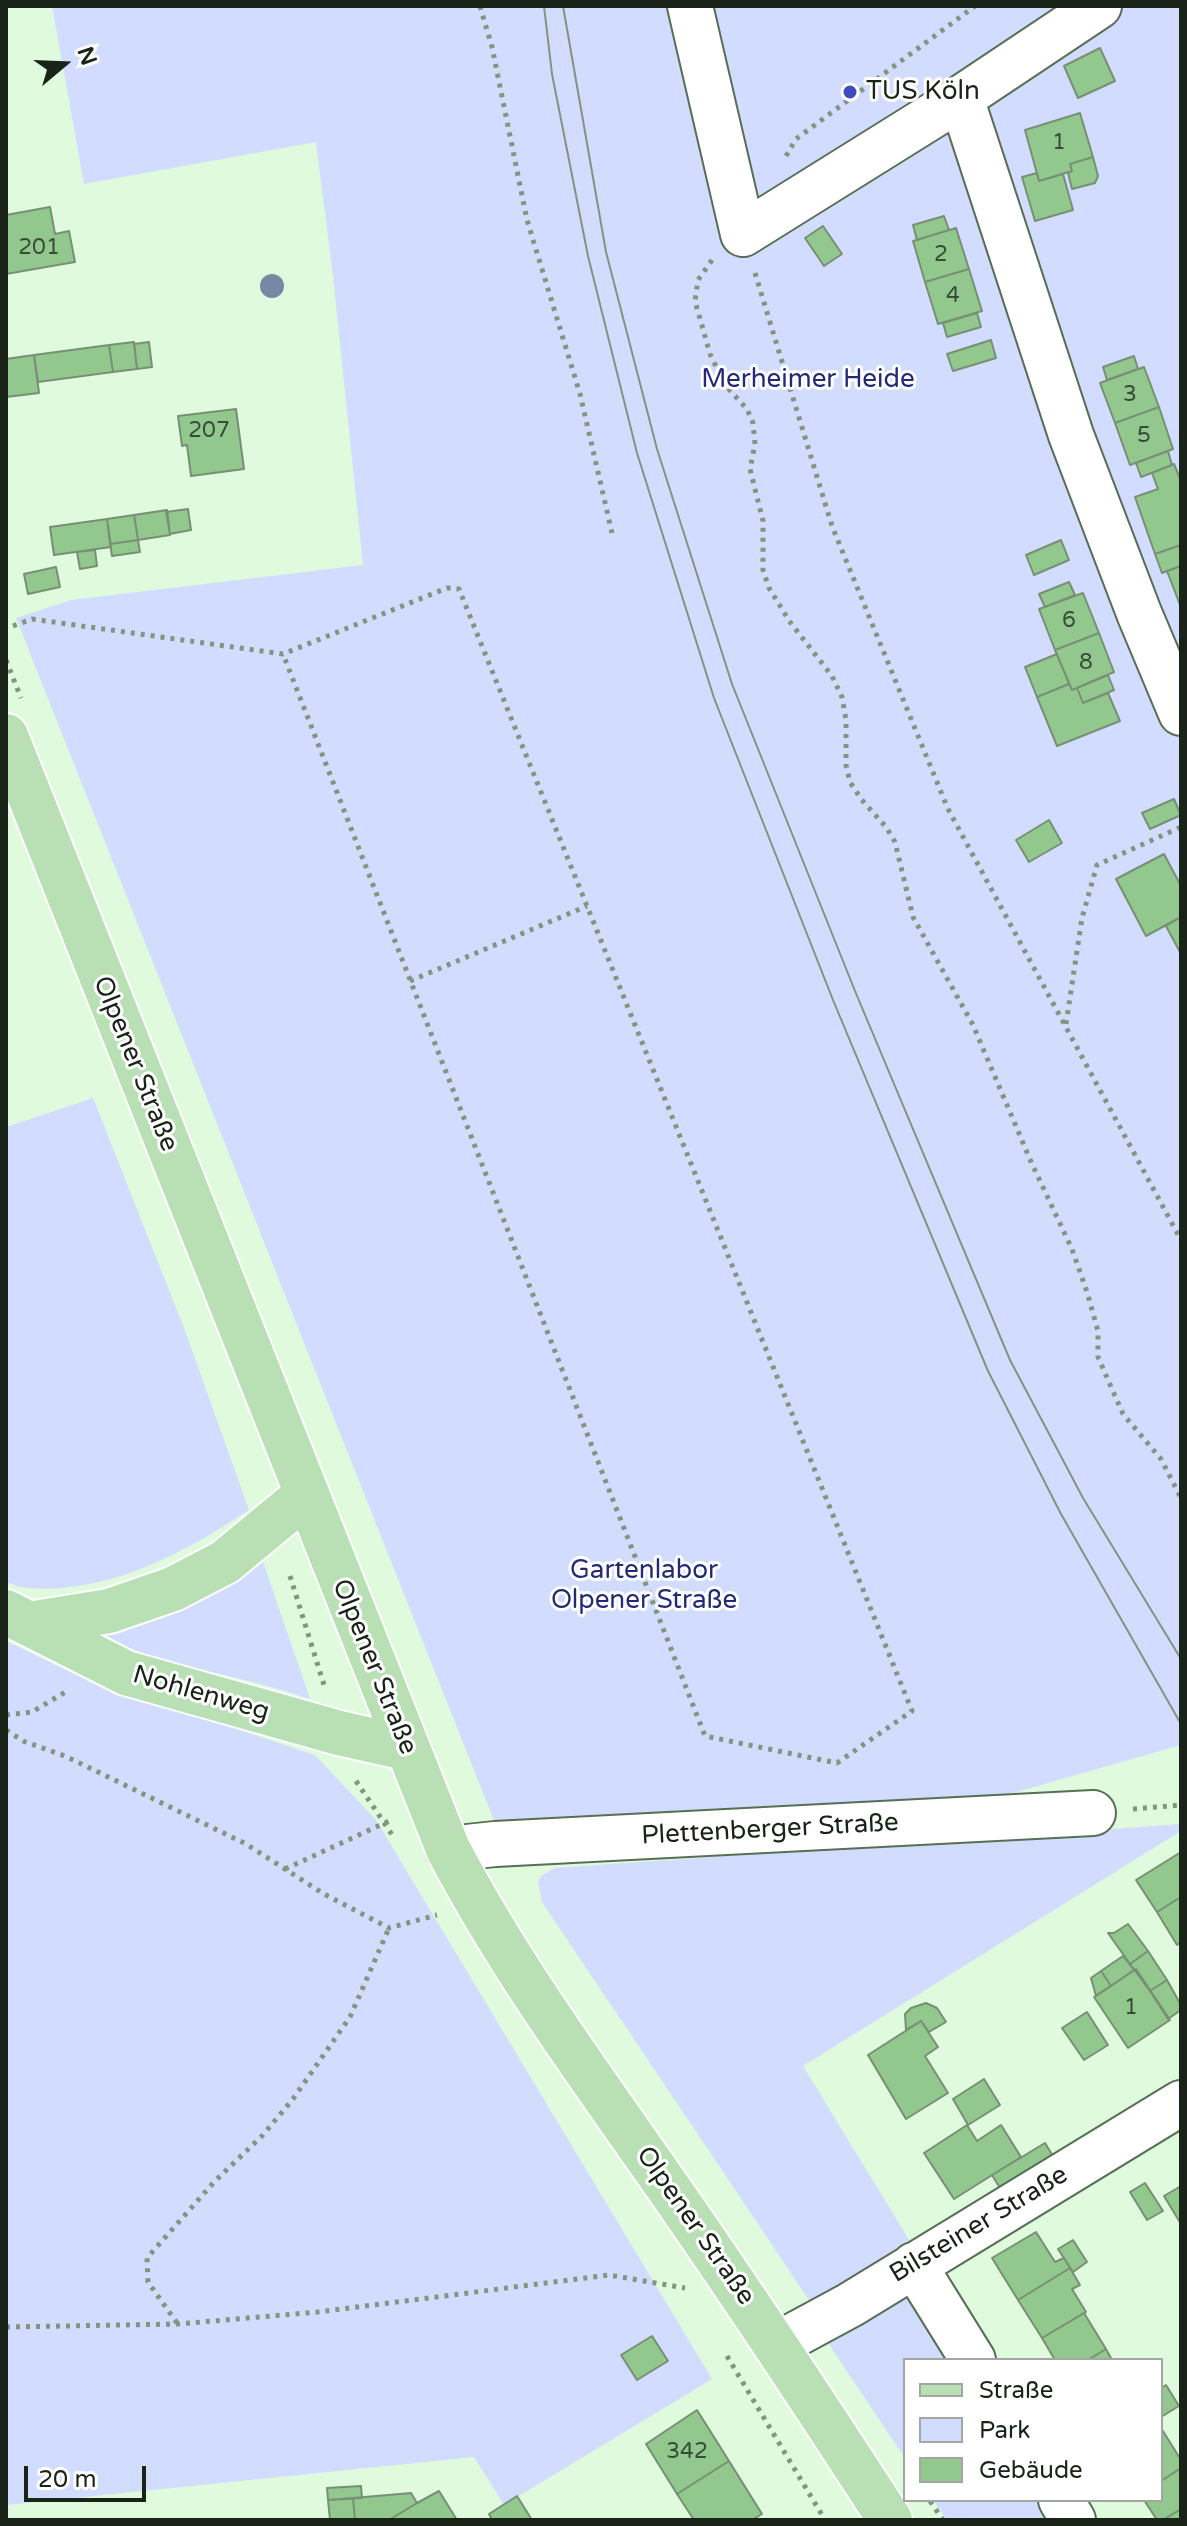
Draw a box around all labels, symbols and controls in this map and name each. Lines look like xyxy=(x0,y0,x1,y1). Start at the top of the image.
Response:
north arrow xyxy=(24,24,104,104)
text: N xyxy=(72,44,102,69)
place label: TUS Köln xyxy=(866,76,980,108)
marker: TUS Köln xyxy=(841,83,859,101)
house number: 1 xyxy=(1052,130,1066,156)
house number: 201 xyxy=(18,235,60,261)
house number: 2 xyxy=(934,242,948,268)
house number: 4 xyxy=(946,283,960,309)
park label: Merheimer Heide xyxy=(701,364,915,396)
house number: 3 xyxy=(1123,382,1137,408)
house number: 207 xyxy=(188,418,230,444)
house number: 5 xyxy=(1137,423,1151,449)
house number: 6 xyxy=(1062,608,1076,634)
house number: 8 xyxy=(1079,650,1093,676)
street label: Olpener Straße xyxy=(86,972,184,1156)
park label: Gartenlabor Olpener Straße xyxy=(551,1555,737,1616)
street label: Olpener Straße xyxy=(325,1575,423,1759)
street label: Nohlenweg xyxy=(129,1660,273,1728)
street label: Plettenberger Straße xyxy=(640,1808,900,1852)
house number: 1 xyxy=(1124,1995,1138,2021)
street label: Olpener Straße xyxy=(629,2141,761,2311)
street label: Bilsteiner Straße xyxy=(884,2160,1074,2290)
legend xyxy=(903,2358,1163,2502)
text: Straße xyxy=(979,2376,1053,2405)
text: Park xyxy=(979,2416,1030,2445)
house number: 342 xyxy=(666,2439,708,2465)
scale bar xyxy=(28,2450,150,2500)
text: Gebäude xyxy=(979,2456,1083,2485)
text: 20 m xyxy=(38,2465,96,2494)

